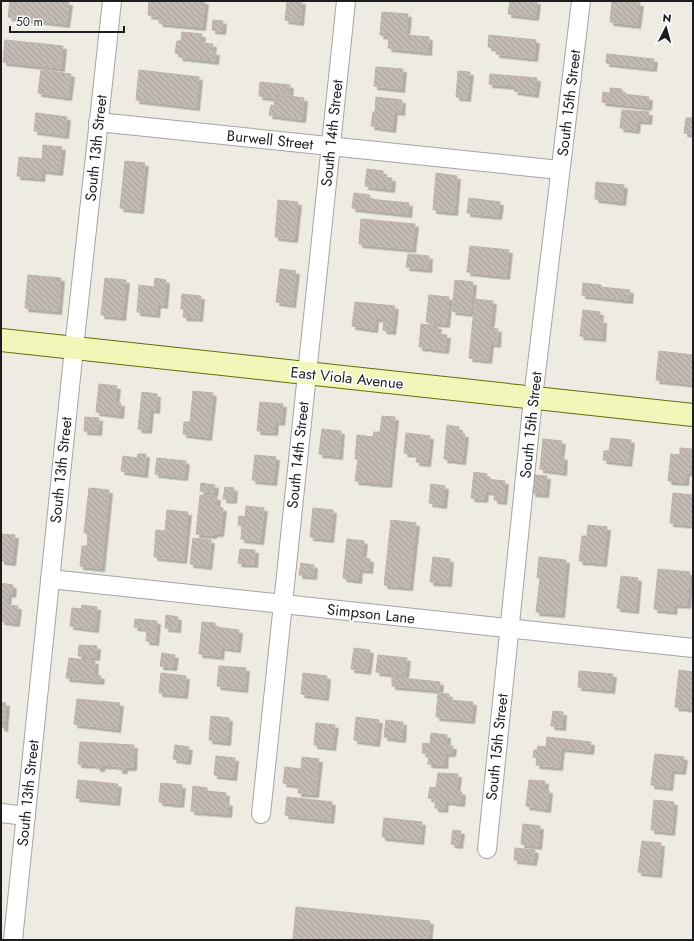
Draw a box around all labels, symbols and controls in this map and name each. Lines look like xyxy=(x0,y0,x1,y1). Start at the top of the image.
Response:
scale bar xyxy=(10,8,124,34)
north arrow xyxy=(646,8,686,48)
text: N xyxy=(662,10,672,26)
text: 50 m xyxy=(16,13,43,31)
street label: South 15th Street xyxy=(552,48,587,158)
street label: South 14th Street xyxy=(315,78,349,188)
street label: South 13th Street xyxy=(79,93,113,202)
street label: Burwell Street xyxy=(226,125,315,156)
street label: East Viola Avenue xyxy=(289,361,405,395)
street label: South 15th Street xyxy=(514,370,548,479)
street label: South 14th Street xyxy=(281,400,315,510)
street label: South 13th Street xyxy=(44,415,78,524)
street label: Simpson Lane xyxy=(326,598,416,630)
street label: South 15th Street xyxy=(480,692,514,801)
street label: South 13th Street xyxy=(11,738,45,847)

